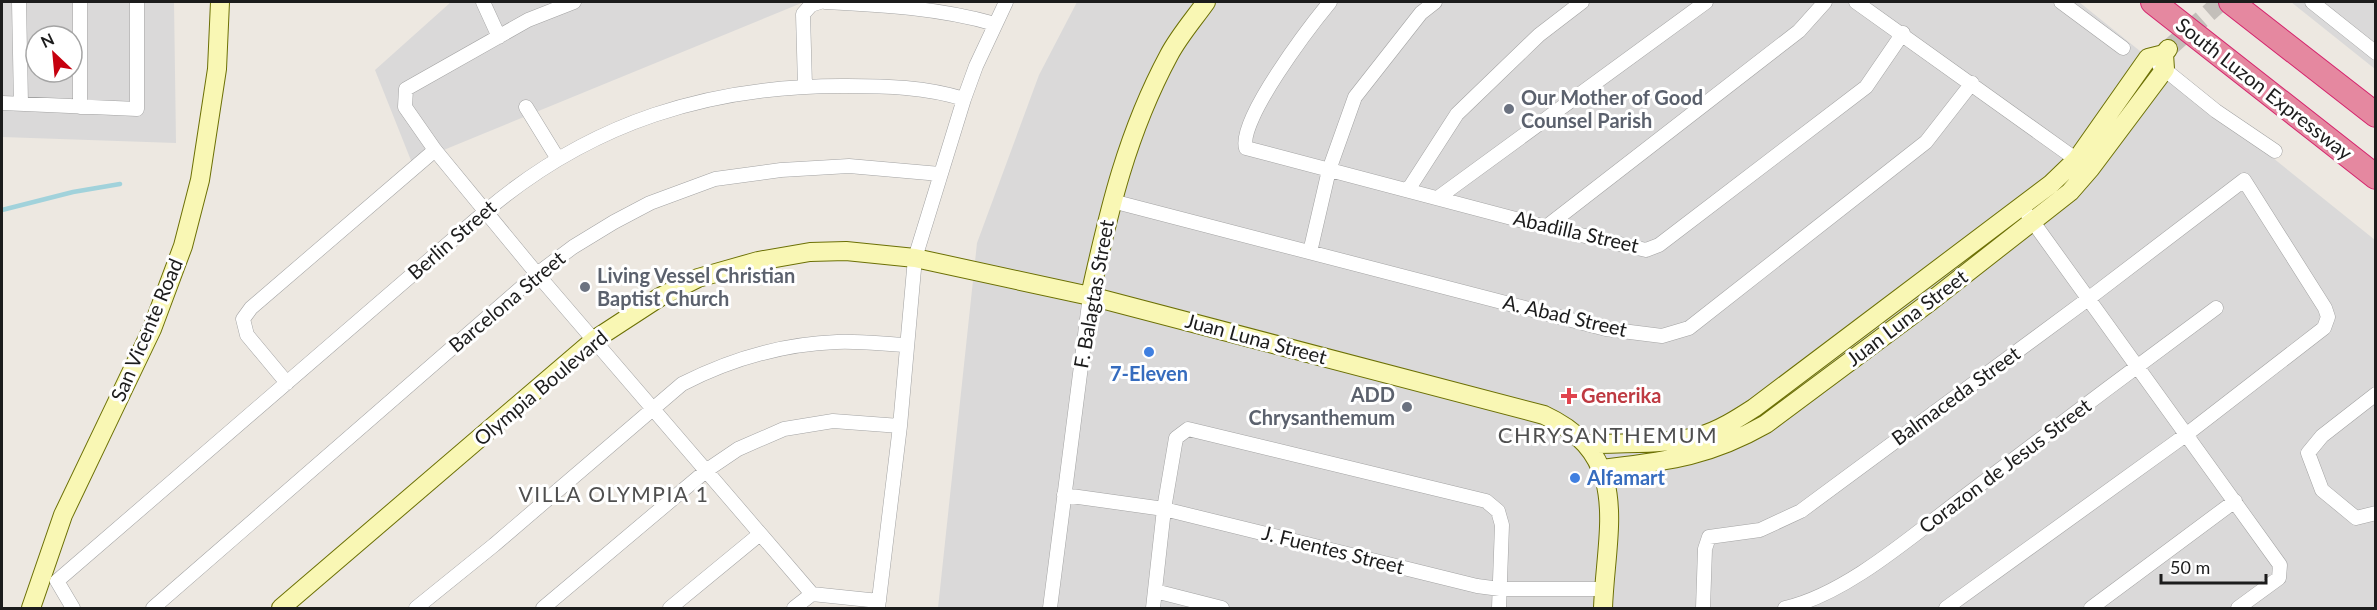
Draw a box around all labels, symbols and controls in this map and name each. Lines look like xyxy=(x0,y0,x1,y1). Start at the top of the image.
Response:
street label: South Luzon Expressway xyxy=(2172,12,2358,165)
north arrow xyxy=(24,24,84,84)
text: N xyxy=(38,29,57,51)
place label: Our Mother of Good Counsel Parish xyxy=(1521,85,1703,132)
marker: Our Mother of Good Counsel Parish xyxy=(1502,102,1516,116)
street label: Berlin Street xyxy=(402,194,500,284)
street label: Abadilla Street xyxy=(1511,205,1641,257)
street label: F. Balagtas Street xyxy=(1068,218,1118,370)
street label: Barcelona Street xyxy=(443,246,569,357)
street label: San Vicente Road xyxy=(105,255,187,405)
place label: Living Vessel Christian Baptist Church xyxy=(597,263,795,310)
street label: Juan Luna Street xyxy=(1841,264,1972,371)
marker: Living Vessel Christian Baptist Church xyxy=(578,280,592,294)
street label: A. Abad Street xyxy=(1501,289,1629,341)
street label: Juan Luna Street xyxy=(1183,308,1330,368)
street label: Olympia Boulevard xyxy=(469,324,612,450)
street label: Balmaceda Street xyxy=(1887,341,2024,450)
marker: 7-Eleven xyxy=(1142,345,1156,359)
place label: 7-Eleven xyxy=(1110,361,1188,385)
place label: ADD Chrysanthemum xyxy=(1248,382,1395,429)
place label: Generika xyxy=(1581,383,1661,407)
marker: Generika xyxy=(1562,389,1576,403)
street label: Corazon de Jesus Street xyxy=(1914,393,2095,538)
marker: ADD Chrysanthemum xyxy=(1400,400,1414,414)
district label: CHRYSANTHEMUM xyxy=(1498,421,1718,448)
place label: Alfamart xyxy=(1586,465,1665,489)
marker: Alfamart xyxy=(1568,471,1582,485)
district label: VILLA OLYMPIA 1 xyxy=(519,481,709,506)
street label: J. Fuentes Street xyxy=(1260,520,1407,578)
scale bar xyxy=(2161,547,2266,585)
text: 50 m xyxy=(2170,556,2210,578)

